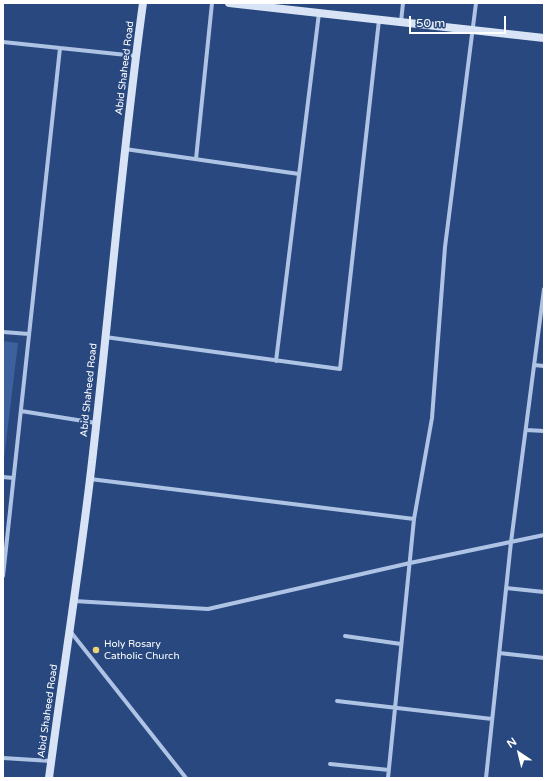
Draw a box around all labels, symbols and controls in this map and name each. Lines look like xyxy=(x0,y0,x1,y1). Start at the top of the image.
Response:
scale bar xyxy=(411,8,508,34)
text: 50 m xyxy=(416,16,445,30)
street label: Abid Shaheed Road xyxy=(113,20,137,116)
street label: Abid Shaheed Road xyxy=(78,342,100,438)
place label: Holy Rosary Catholic Church xyxy=(104,638,180,662)
marker: Holy Rosary Catholic Church xyxy=(91,645,101,655)
street label: Abid Shaheed Road xyxy=(35,663,61,759)
north arrow xyxy=(499,733,539,773)
text: N xyxy=(504,735,519,751)

